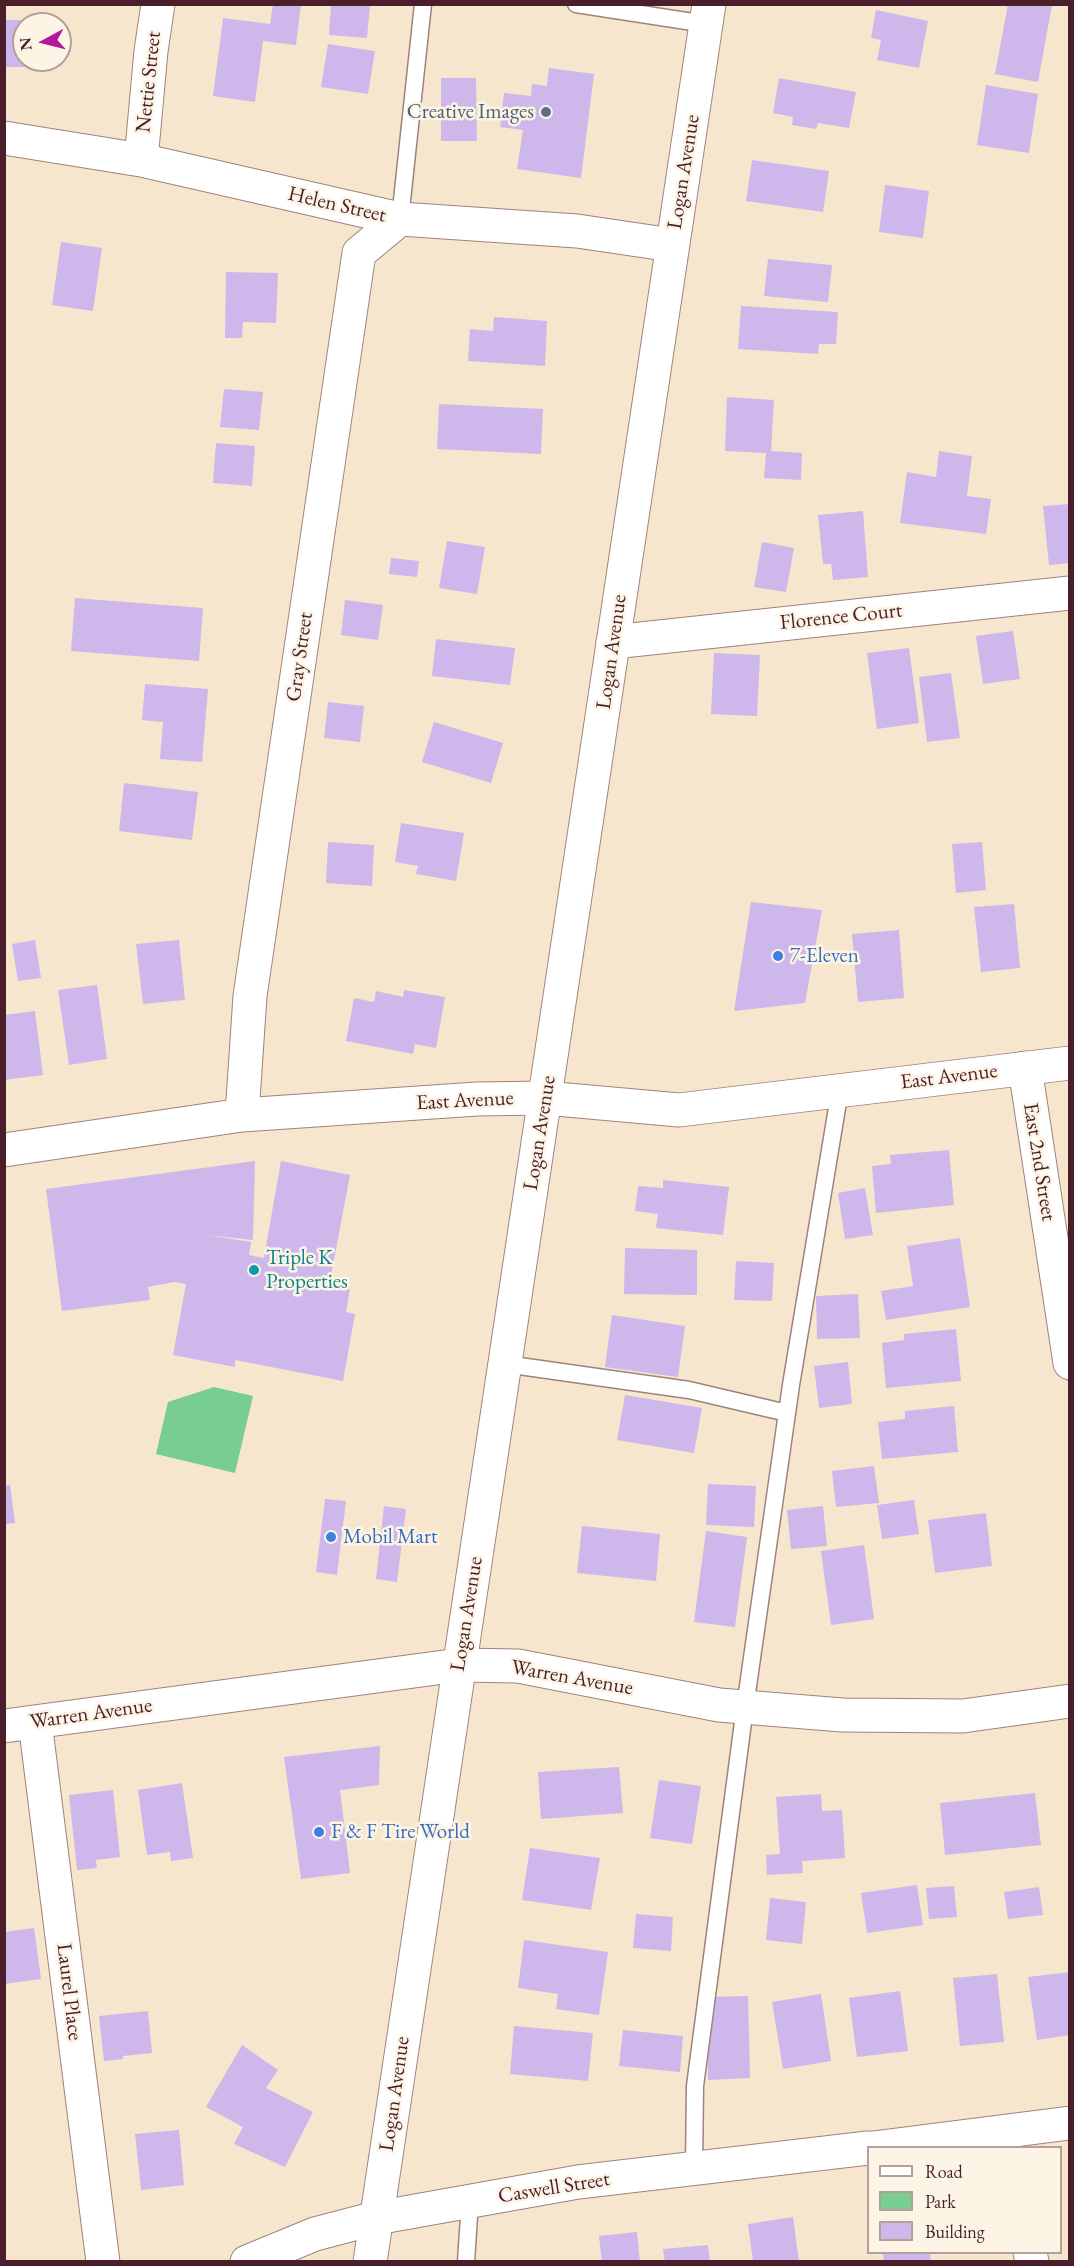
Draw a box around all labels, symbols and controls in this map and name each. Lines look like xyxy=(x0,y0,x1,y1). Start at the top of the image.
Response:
north arrow xyxy=(12,12,72,72)
street label: Nettie Street xyxy=(131,30,167,134)
text: N xyxy=(14,36,37,52)
place label: Creative Images xyxy=(407,99,534,125)
marker: Creative Images xyxy=(539,105,553,119)
street label: Logan Avenue xyxy=(663,113,705,231)
street label: Helen Street xyxy=(286,181,388,229)
street label: Logan Avenue xyxy=(591,593,633,711)
street label: Florence Court xyxy=(779,598,903,636)
street label: Gray Street xyxy=(281,611,319,703)
place label: 7-Eleven xyxy=(790,943,859,969)
marker: 7-Eleven xyxy=(771,949,785,963)
street label: East Avenue xyxy=(899,1059,999,1095)
street label: Logan Avenue xyxy=(519,1074,561,1192)
street label: East Avenue xyxy=(416,1086,514,1116)
street label: East 2nd Street xyxy=(1017,1101,1061,1223)
place label: Triple K Properties xyxy=(266,1245,348,1295)
marker: Triple K Properties xyxy=(247,1263,261,1277)
place label: Mobil Mart xyxy=(343,1524,438,1550)
marker: Mobil Mart xyxy=(324,1530,338,1544)
street label: Logan Avenue xyxy=(446,1555,488,1673)
street label: Warren Avenue xyxy=(509,1655,635,1701)
street label: Warren Avenue xyxy=(28,1693,154,1735)
place label: F & F Tire World xyxy=(331,1819,470,1845)
marker: F & F Tire World xyxy=(312,1825,326,1839)
street label: Laurel Place xyxy=(51,1942,87,2042)
street label: Logan Avenue xyxy=(374,2035,416,2153)
legend xyxy=(867,2146,1062,2254)
text: Road xyxy=(925,2160,963,2183)
street label: Caswell Street xyxy=(496,2167,612,2209)
text: Park xyxy=(925,2190,956,2213)
text: Building xyxy=(925,2220,985,2243)

